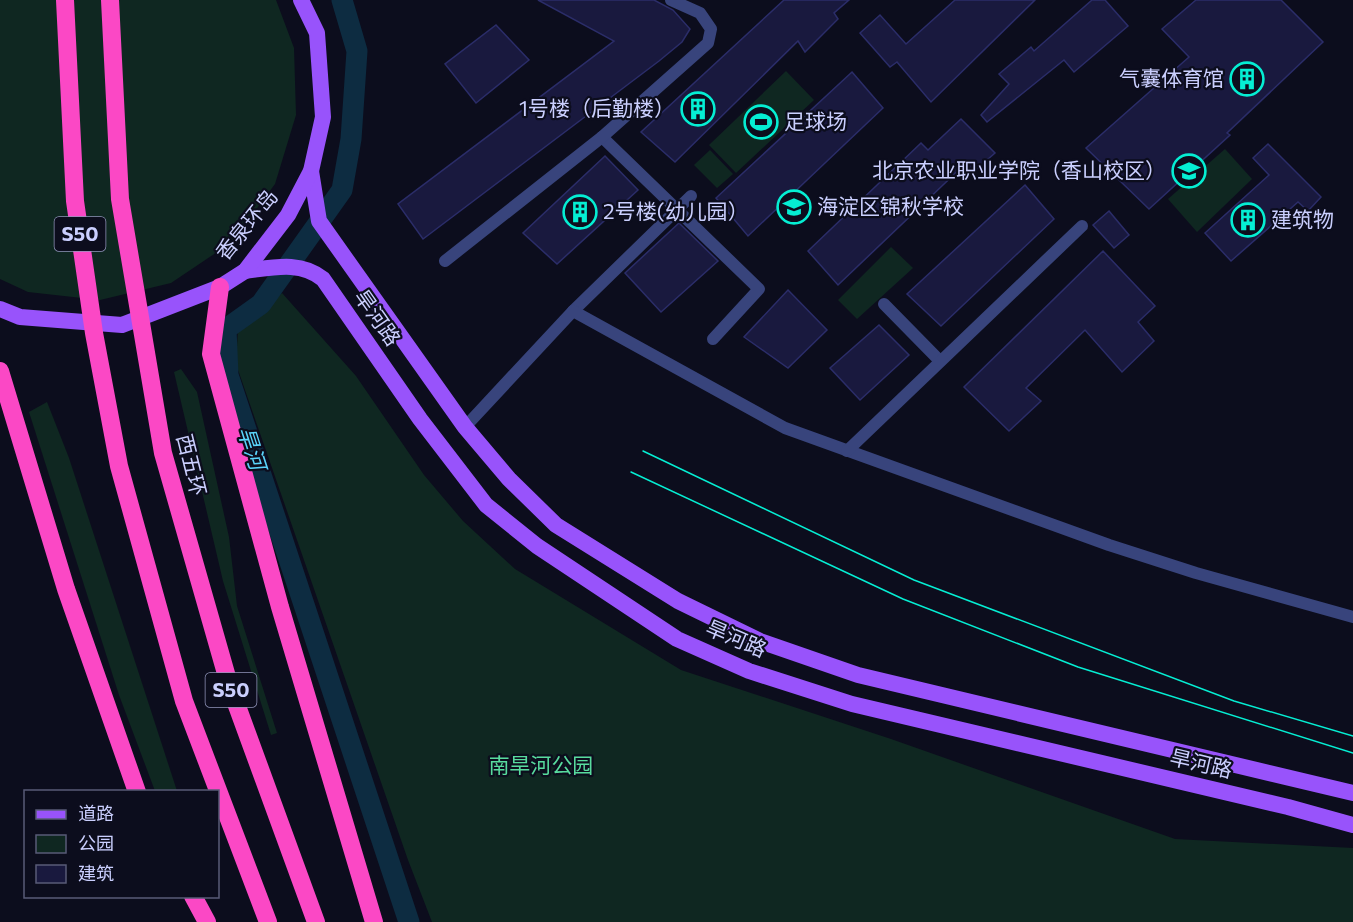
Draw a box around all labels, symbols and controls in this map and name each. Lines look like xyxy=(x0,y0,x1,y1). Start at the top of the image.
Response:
building icon: 气囊体育馆 xyxy=(1229,61,1265,97)
place label: 气囊体育馆 xyxy=(1119,65,1224,90)
building icon: 1号楼（后勤楼） xyxy=(680,91,716,127)
place label: 1号楼（后勤楼） xyxy=(519,95,675,120)
sports icon: 足球场 xyxy=(743,104,779,140)
place label: 足球场 xyxy=(784,108,847,133)
school or university icon: 北京农业职业学院（香山校区） xyxy=(1171,153,1207,189)
place label: 北京农业职业学院（香山校区） xyxy=(872,157,1166,182)
street label: 香泉环岛 xyxy=(210,184,282,265)
school or university icon: 海淀区锦秋学校 xyxy=(776,189,812,225)
place label: 海淀区锦秋学校 xyxy=(817,193,964,218)
building icon: 2号楼(幼儿园） xyxy=(562,194,598,230)
place label: 2号楼(幼儿园） xyxy=(603,198,749,223)
building icon: 建筑物 xyxy=(1230,202,1266,238)
place label: 建筑物 xyxy=(1271,206,1334,231)
road number: S50 xyxy=(54,217,106,251)
street label: 旱河路 xyxy=(350,284,407,350)
water label: 旱河 xyxy=(233,423,273,477)
street label: 西五环 xyxy=(173,431,212,498)
street label: 旱河路 xyxy=(703,614,770,661)
road number: S50 xyxy=(206,673,256,707)
street label: 旱河路 xyxy=(1168,743,1235,782)
park label: 南旱河公园 xyxy=(489,752,594,777)
legend xyxy=(24,790,219,898)
text: 道路 xyxy=(78,802,114,824)
text: 公园 xyxy=(78,832,114,854)
text: 建筑 xyxy=(78,862,114,884)

